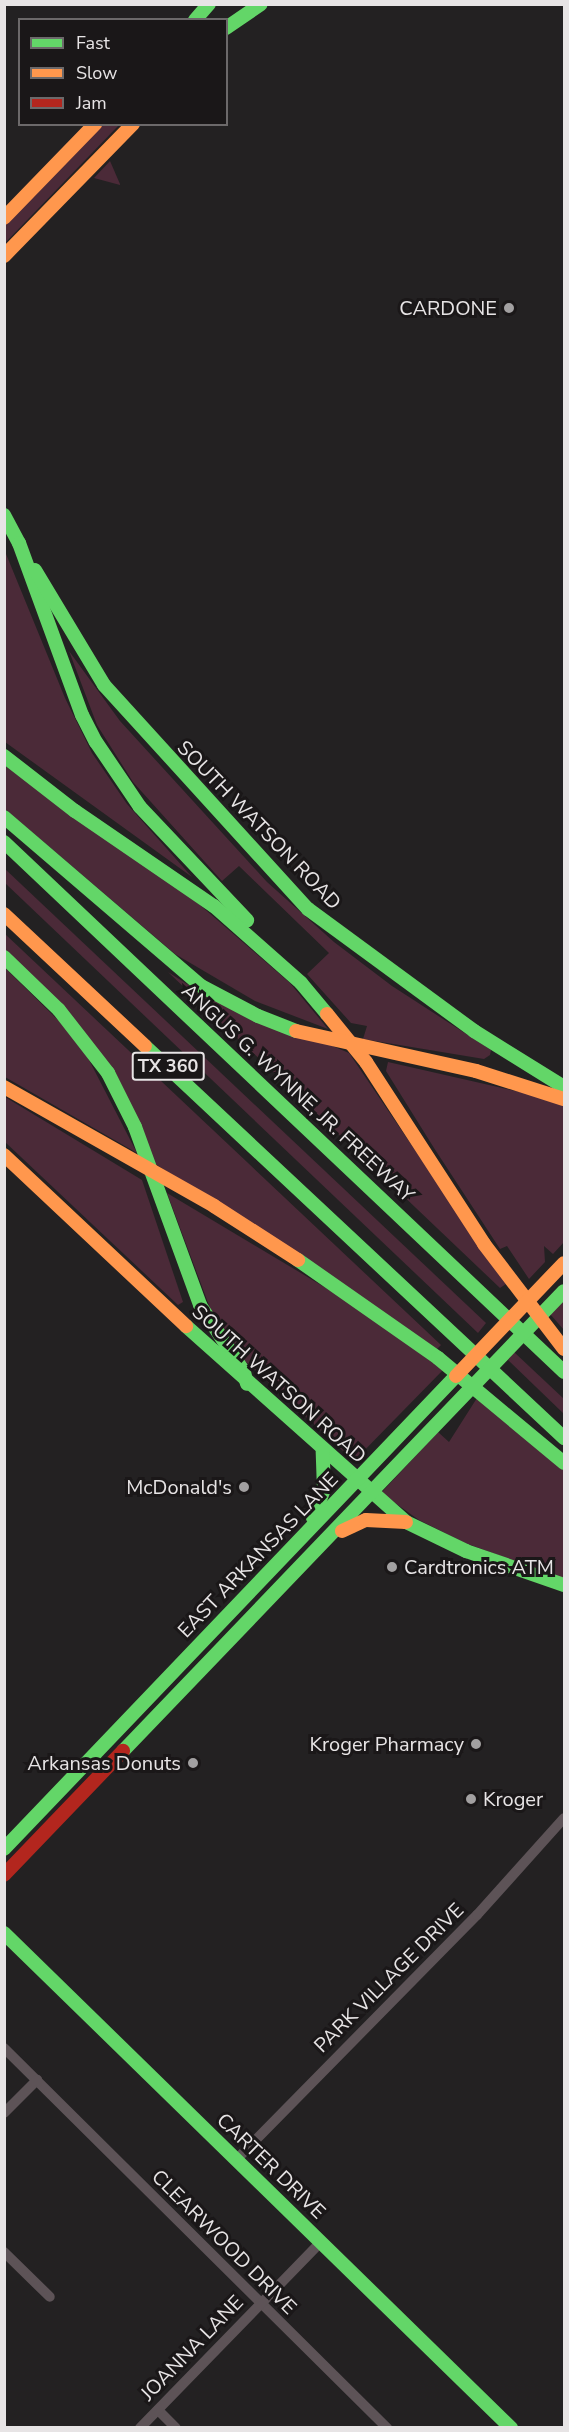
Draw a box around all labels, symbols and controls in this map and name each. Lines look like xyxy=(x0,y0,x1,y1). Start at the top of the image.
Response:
legend xyxy=(18,18,228,126)
text: Fast xyxy=(76,31,110,55)
text: Slow xyxy=(76,61,117,85)
text: Jam xyxy=(76,91,107,115)
place label: CARDONE xyxy=(399,296,497,320)
marker: CARDONE xyxy=(502,301,516,315)
street label: SOUTH WATSON ROAD xyxy=(172,736,346,914)
street label: ANGUS G. WYNNE, JR. FREEWAY xyxy=(177,979,419,1207)
road number: TX 360 xyxy=(130,1051,206,1081)
street label: SOUTH WATSON ROAD xyxy=(187,1300,371,1468)
street label: EAST ARKANSAS LANE xyxy=(173,1468,343,1642)
place label: McDonald's xyxy=(126,1475,232,1499)
marker: McDonald's xyxy=(237,1480,251,1494)
place label: Cardtronics ATM xyxy=(404,1555,554,1579)
marker: Cardtronics ATM xyxy=(385,1560,399,1574)
place label: Kroger Pharmacy xyxy=(310,1732,464,1756)
marker: Kroger Pharmacy xyxy=(469,1737,483,1751)
place label: Arkansas Donuts xyxy=(27,1751,181,1775)
marker: Arkansas Donuts xyxy=(186,1756,200,1770)
place label: Kroger xyxy=(483,1787,543,1811)
marker: Kroger xyxy=(464,1792,478,1806)
street label: PARK VILLAGE DRIVE xyxy=(309,1898,469,2058)
street label: CARTER DRIVE xyxy=(212,2108,330,2224)
street label: CLEARWOOD DRIVE xyxy=(147,2165,301,2319)
street label: JOANNA LANE xyxy=(136,2290,248,2406)

